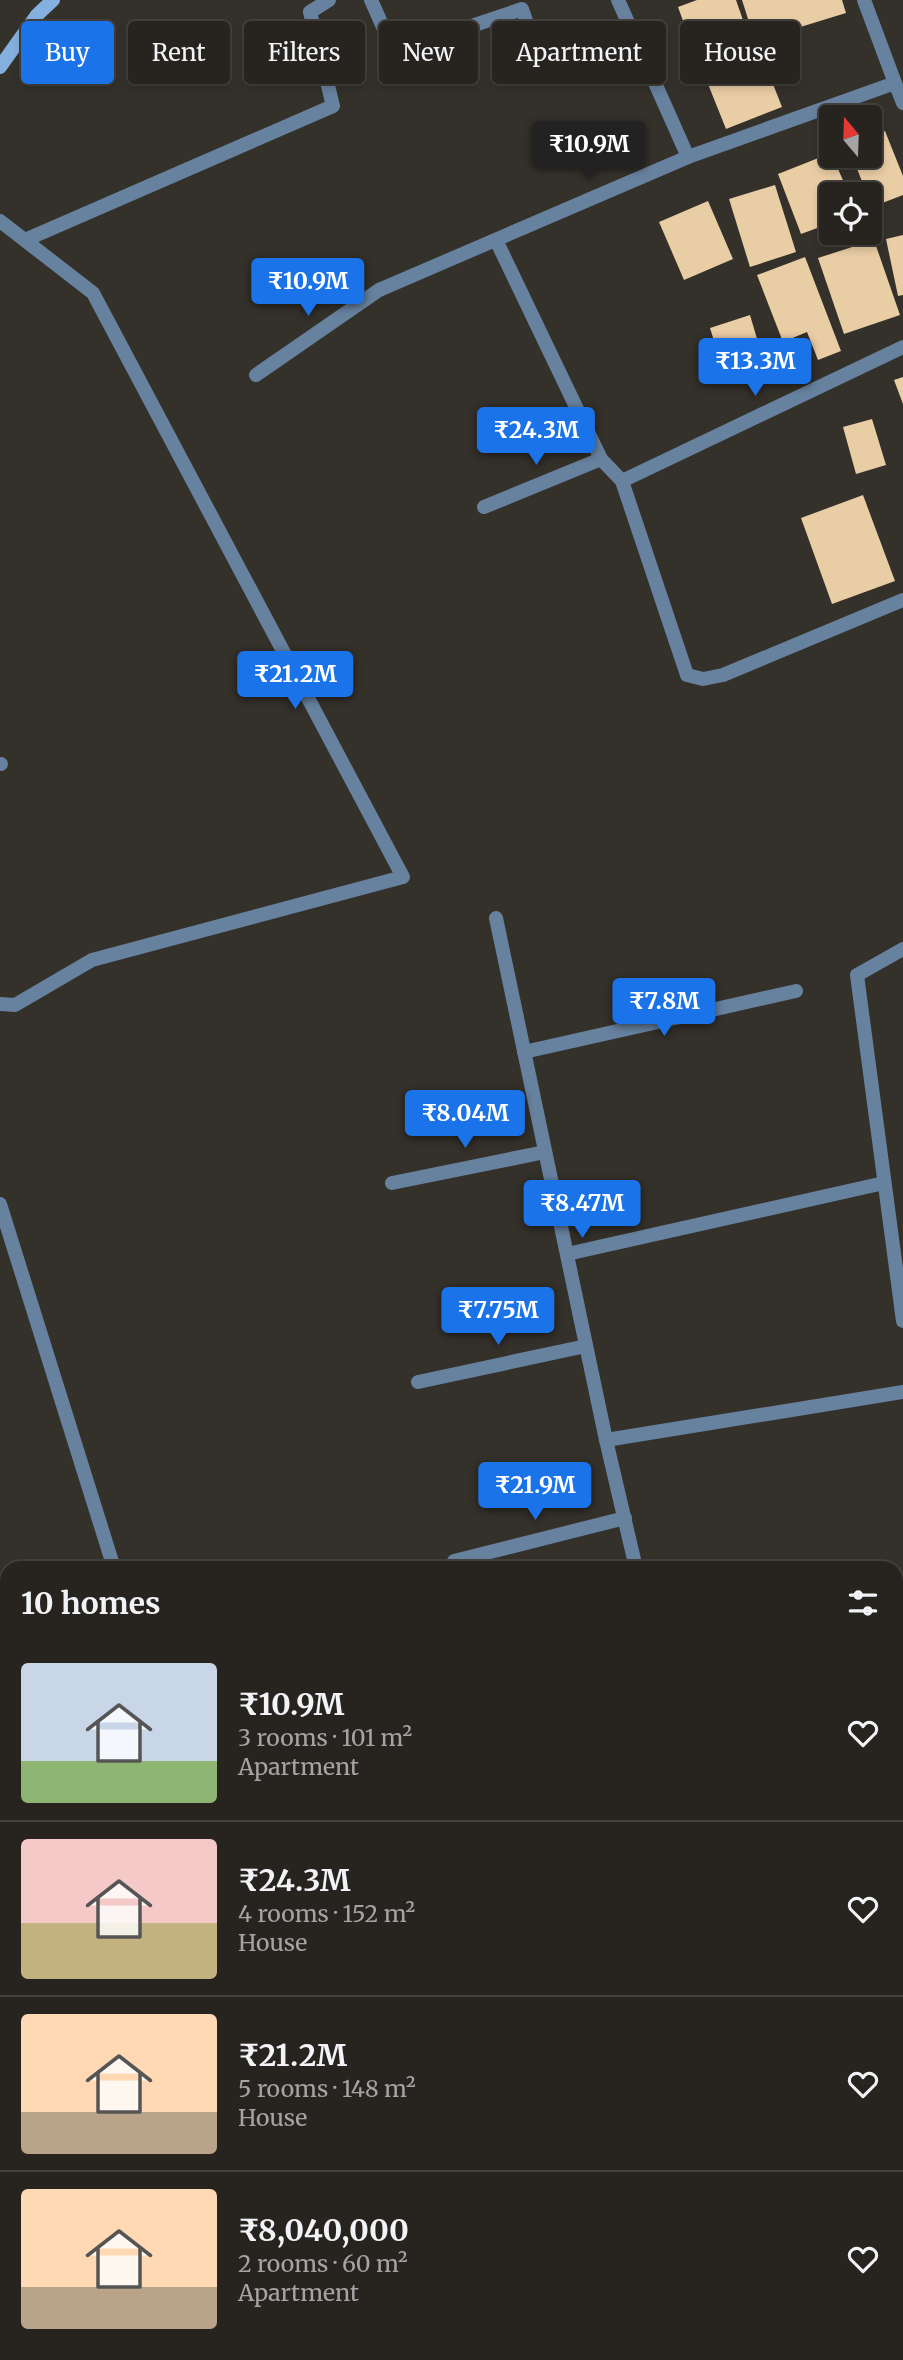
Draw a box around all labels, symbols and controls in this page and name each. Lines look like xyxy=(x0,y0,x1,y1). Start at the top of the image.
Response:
chip: Buy xyxy=(21,21,114,84)
chip: Rent xyxy=(128,21,230,84)
chip: Filters xyxy=(244,21,365,84)
chip: New xyxy=(379,21,478,84)
chip: Apartment xyxy=(492,21,666,84)
chip: House xyxy=(680,21,800,84)
north arrow xyxy=(819,105,882,168)
map controls xyxy=(819,105,882,245)
pin: ₹10.9M xyxy=(532,122,646,181)
text: ₹10.9M xyxy=(548,129,630,158)
button: locate xyxy=(819,182,882,245)
pin: ₹10.9M xyxy=(251,258,365,318)
text: ₹10.9M xyxy=(267,266,349,295)
pin: ₹13.3M xyxy=(698,338,812,398)
text: ₹13.3M xyxy=(714,346,796,375)
pin: ₹24.3M xyxy=(479,407,593,467)
text: ₹24.3M xyxy=(493,415,579,444)
pin: ₹21.2M xyxy=(238,652,352,711)
text: ₹21.2M xyxy=(253,659,337,688)
pin: ₹7.8M xyxy=(615,978,713,1038)
text: ₹7.8M xyxy=(628,986,700,1015)
pin: ₹8.04M xyxy=(408,1090,522,1150)
text: ₹8.04M xyxy=(421,1098,509,1127)
pin: ₹8.47M xyxy=(525,1180,639,1240)
text: ₹8.47M xyxy=(540,1188,624,1217)
pin: ₹7.75M xyxy=(441,1288,555,1347)
text: ₹7.75M xyxy=(457,1295,539,1324)
pin: ₹21.9M xyxy=(478,1462,592,1522)
text: ₹21.9M xyxy=(494,1470,576,1499)
text: 10 homes xyxy=(21,1584,161,1622)
icon: filters xyxy=(844,1584,882,1622)
text: ₹10.9M xyxy=(238,1685,344,1723)
icon: home xyxy=(77,1691,161,1775)
icon: heart xyxy=(844,1714,882,1752)
text: 3 rooms · 101 m² xyxy=(238,1723,412,1752)
text: Apartment xyxy=(238,1752,359,1781)
text: ₹24.3M xyxy=(238,1861,350,1899)
icon: home xyxy=(77,1867,161,1951)
icon: heart xyxy=(844,1890,882,1928)
text: 4 rooms · 152 m² xyxy=(238,1899,415,1928)
text: House xyxy=(238,1928,307,1957)
text: ₹21.2M xyxy=(238,2036,347,2074)
icon: home xyxy=(77,2042,161,2126)
icon: heart xyxy=(844,2065,882,2103)
text: 5 rooms · 148 m² xyxy=(238,2074,416,2103)
text: House xyxy=(238,2103,307,2132)
text: ₹8,040,000 xyxy=(238,2211,409,2249)
icon: home xyxy=(77,2217,161,2301)
icon: heart xyxy=(844,2240,882,2278)
text: 2 rooms · 60 m² xyxy=(238,2249,408,2278)
text: Apartment xyxy=(238,2278,359,2307)

